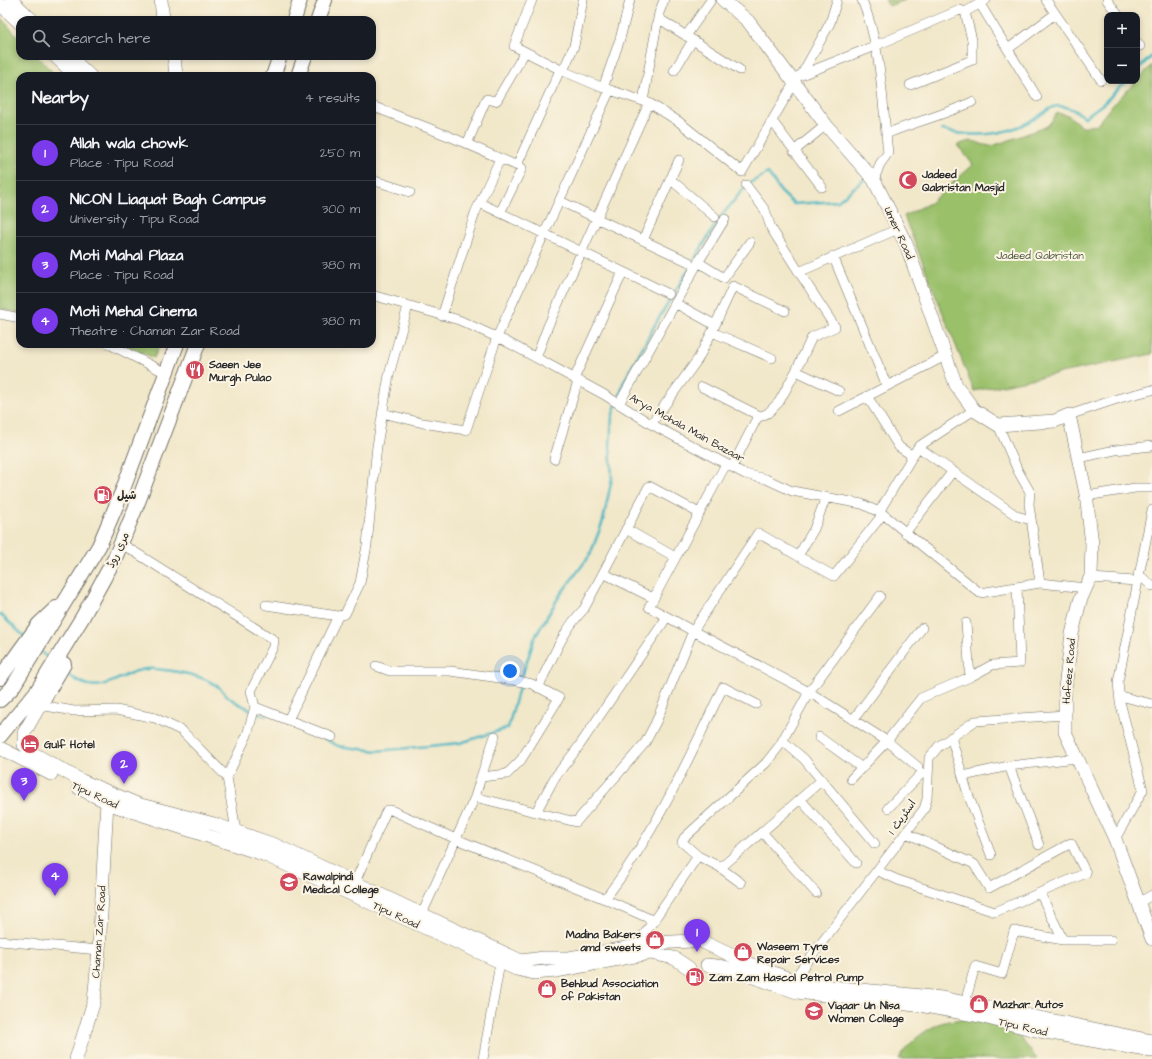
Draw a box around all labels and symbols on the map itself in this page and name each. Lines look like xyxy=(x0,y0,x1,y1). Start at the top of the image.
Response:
place label: Jadeed Qabristan Masjid xyxy=(921,167,1005,196)
mosque icon: Jadeed Qabristan Masjid xyxy=(897,169,919,191)
street label: Umer Road xyxy=(880,204,918,262)
park label: Jadeed Qabristan xyxy=(996,248,1084,263)
place label: Saeen Jee Murgh Pulao xyxy=(208,357,272,387)
restaurant icon: Saeen Jee Murgh Pulao xyxy=(184,359,206,381)
street label: Arya Mohala Main Bazaar xyxy=(626,390,747,467)
fuel station icon: شیل xyxy=(92,484,114,506)
place label: شیل xyxy=(117,488,136,503)
street label: مری روڈ xyxy=(103,529,133,571)
street label: Hafeez Road xyxy=(1059,637,1079,704)
your location xyxy=(500,661,520,681)
hotel icon: Gulf Hotel xyxy=(19,733,41,755)
place label: Gulf Hotel xyxy=(44,737,95,752)
pin: 2 xyxy=(111,751,137,784)
pin: 3 xyxy=(11,768,37,801)
street label: Tipu Road xyxy=(69,778,121,812)
street label: اسٹریٹ 1 xyxy=(885,797,919,837)
pin: 4 xyxy=(42,863,68,896)
place label: Rawalpindi Medical College xyxy=(303,869,379,899)
school or university icon: Rawalpindi Medical College xyxy=(278,871,300,893)
street label: Chaman Zar Road xyxy=(88,885,110,979)
street label: Tipu Road xyxy=(370,898,422,932)
pin: 1 xyxy=(684,919,710,952)
place label: Madina Bakers amd sweets xyxy=(566,927,641,955)
shop icon: Madina Bakers amd sweets xyxy=(644,929,666,951)
place label: Waseem Tyre Repair Services xyxy=(756,939,840,968)
shop icon: Waseem Tyre Repair Services xyxy=(732,941,754,963)
fuel station icon: Zam Zam Hascol Petrol Pump xyxy=(684,966,706,988)
place label: Zam Zam Hascol Petrol Pump xyxy=(709,970,864,986)
place label: Behbud Association of Pakistan xyxy=(561,976,659,1004)
shop icon: Behbud Association of Pakistan xyxy=(536,978,558,1000)
shop icon: Mazhar Autos xyxy=(968,993,990,1015)
place label: Mazhar Autos xyxy=(993,997,1064,1012)
place label: Viqaar Un Nisa Women College xyxy=(827,998,904,1028)
school or university icon: Viqaar Un Nisa Women College xyxy=(803,1000,825,1022)
street label: Tipu Road xyxy=(997,1014,1049,1040)

